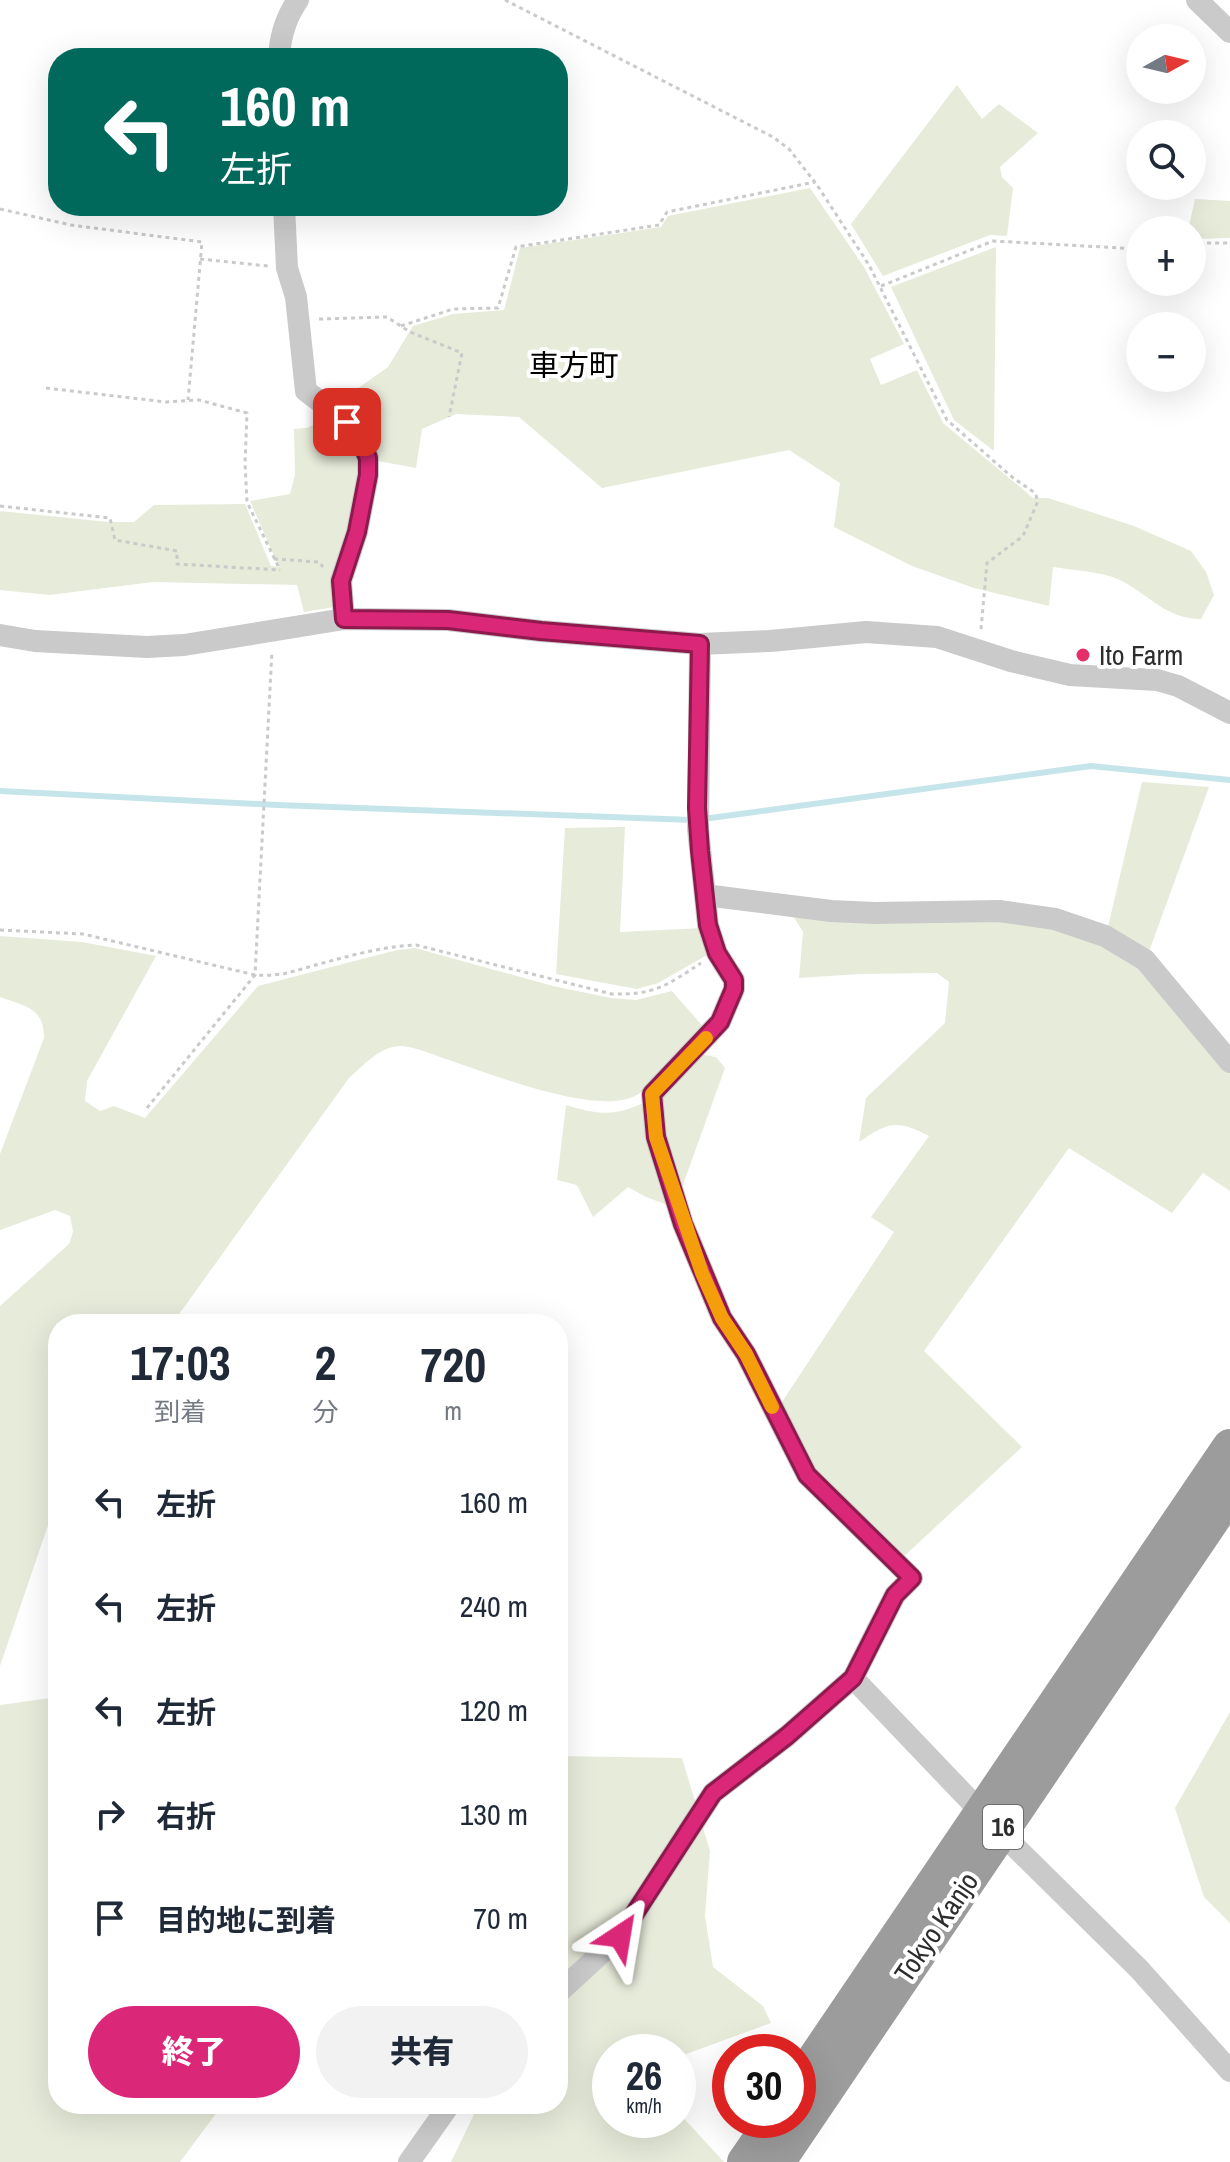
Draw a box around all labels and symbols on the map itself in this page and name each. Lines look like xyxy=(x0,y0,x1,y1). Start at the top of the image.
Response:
north arrow xyxy=(1126,24,1206,104)
district label: 車方町 xyxy=(529,345,619,385)
pin xyxy=(313,388,381,456)
place label: Ito Farm xyxy=(1099,636,1183,674)
marker: Ito Farm xyxy=(1074,646,1092,664)
road number: 16 xyxy=(983,1805,1023,1849)
street label: Tokyo Kanjo xyxy=(885,1865,987,1989)
position arrow xyxy=(578,1894,662,1978)
speed limit sign: 30 xyxy=(712,2034,816,2138)

